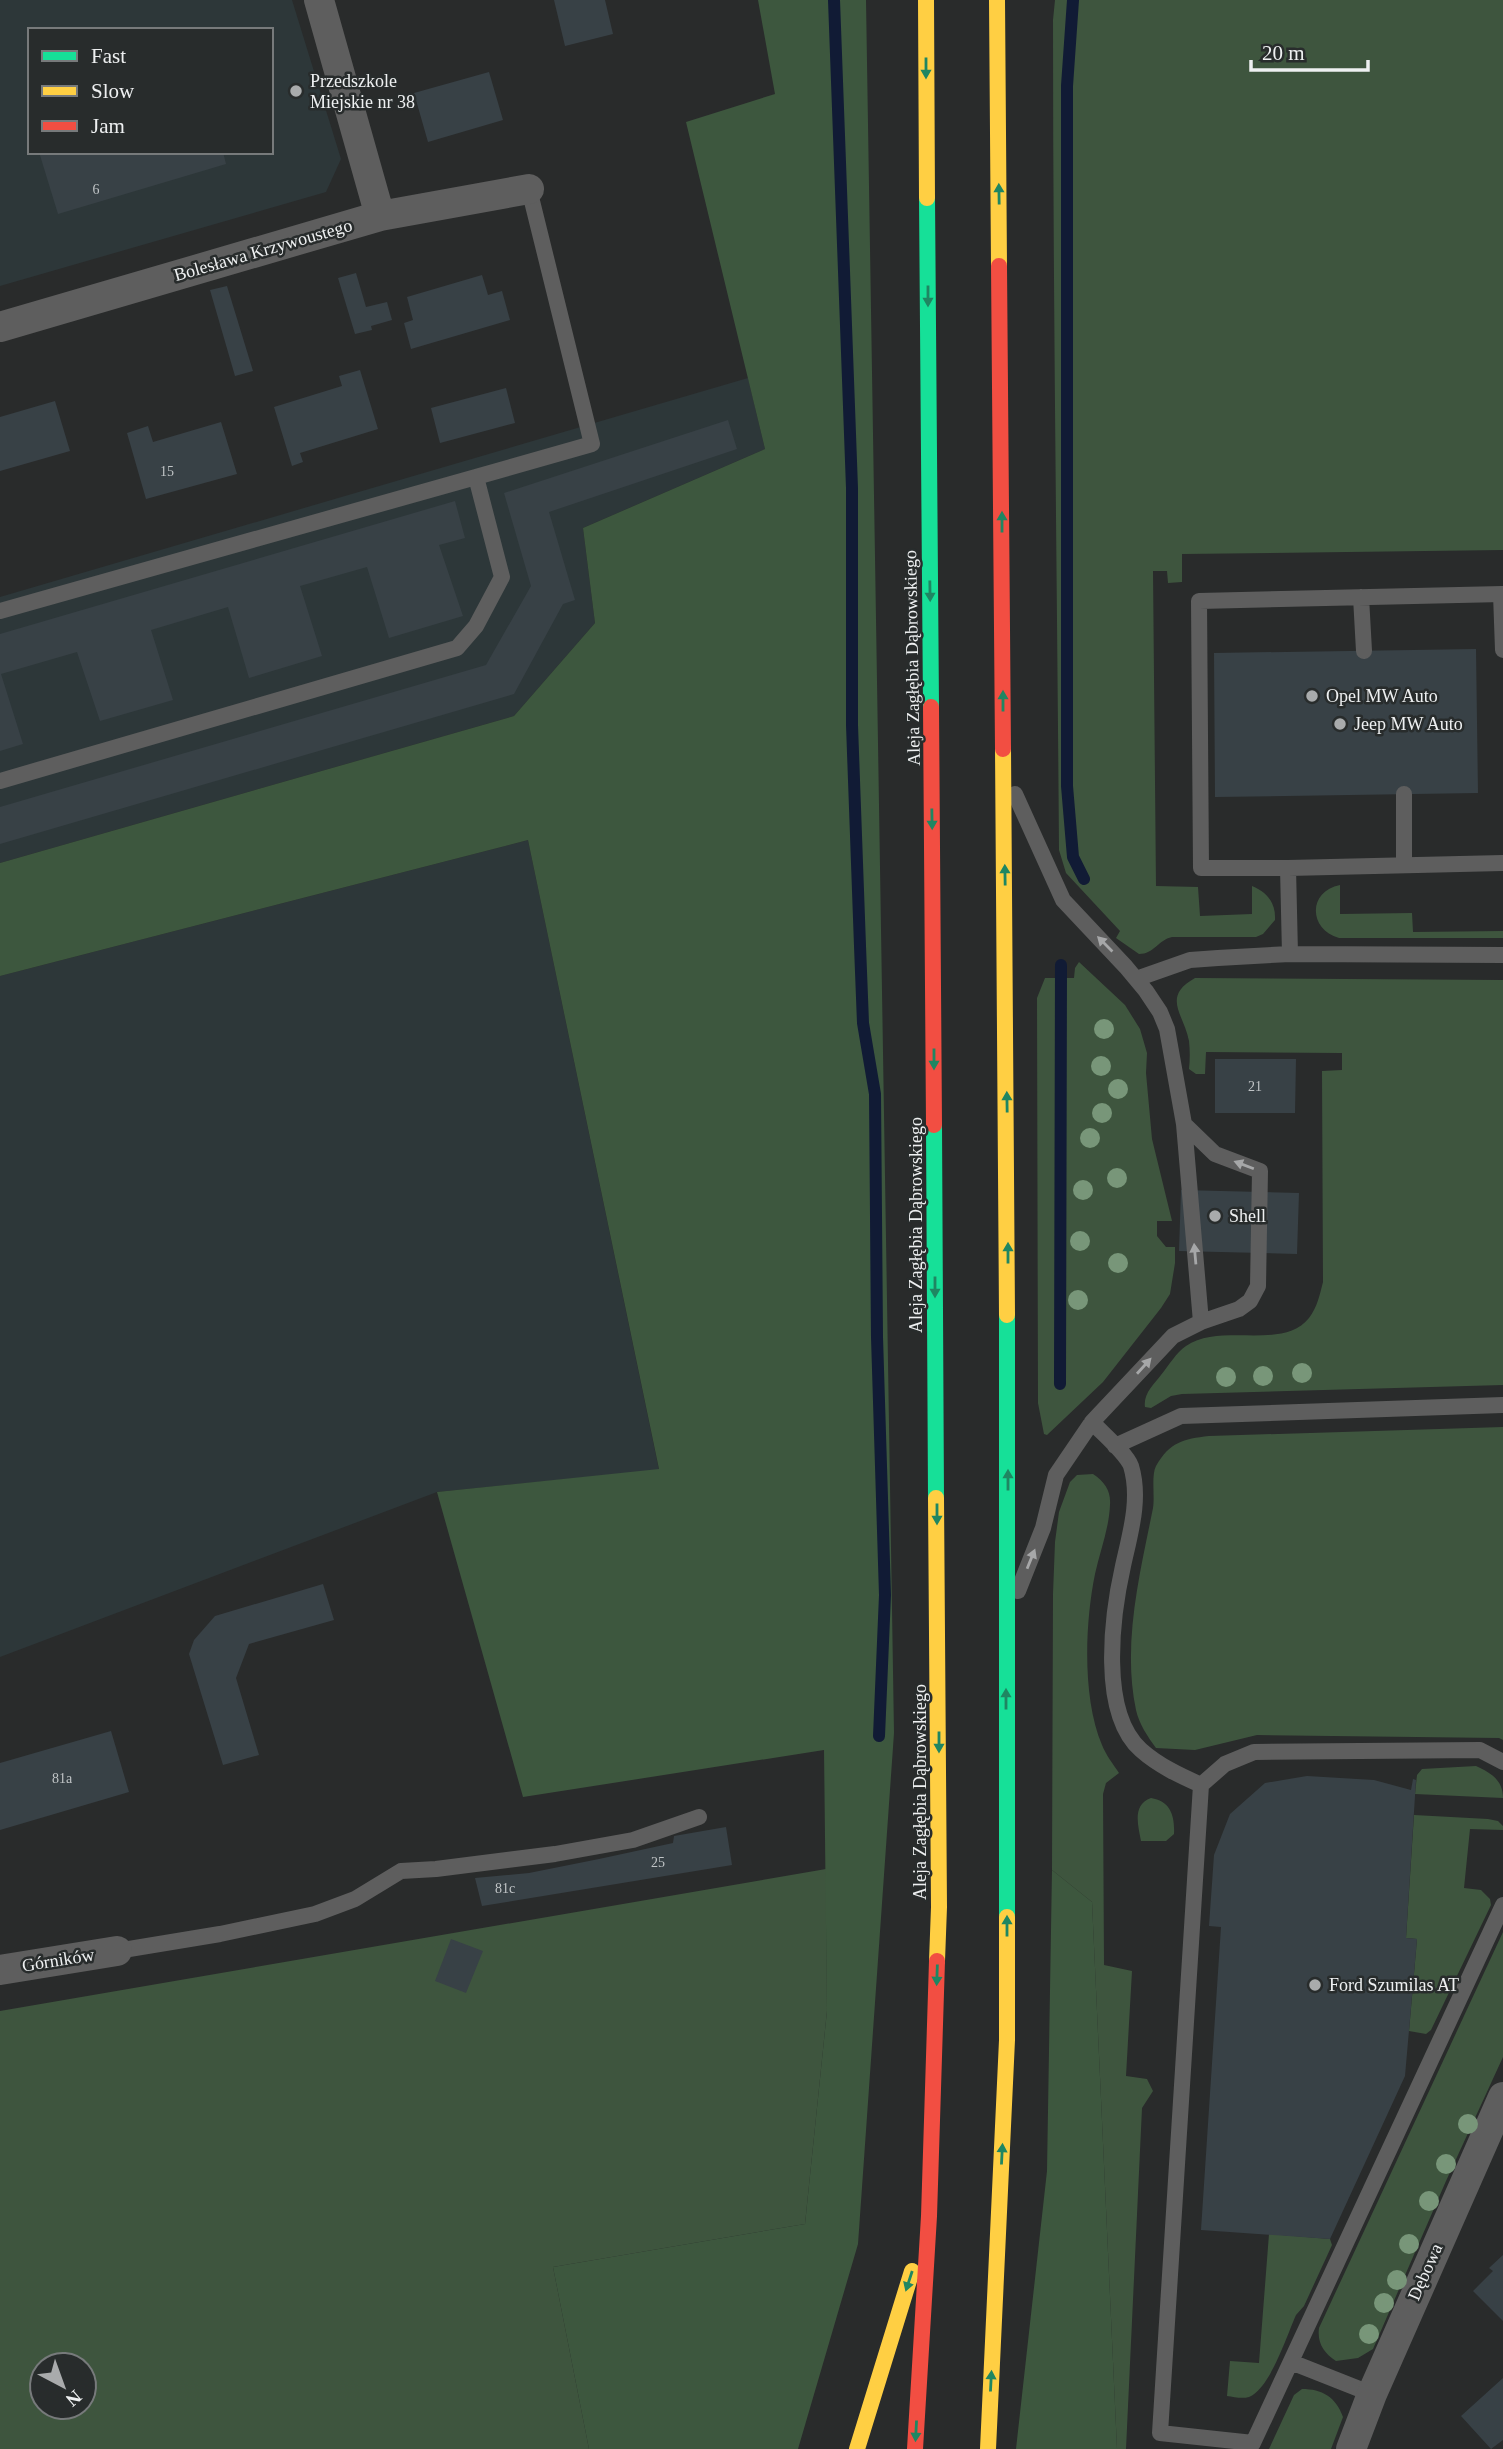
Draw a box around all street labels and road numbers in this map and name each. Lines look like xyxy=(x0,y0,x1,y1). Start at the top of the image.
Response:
street label: Bolesława Krzywoustego xyxy=(172,215,354,285)
street label: Aleja Zagłębia Dąbrowskiego xyxy=(900,550,924,766)
street label: Aleja Zagłębia Dąbrowskiego xyxy=(906,1117,926,1333)
street label: Aleja Zagłębia Dąbrowskiego xyxy=(910,1684,930,1900)
street label: Górników xyxy=(20,1944,96,1976)
street label: Dębowa xyxy=(1404,2241,1446,2303)

